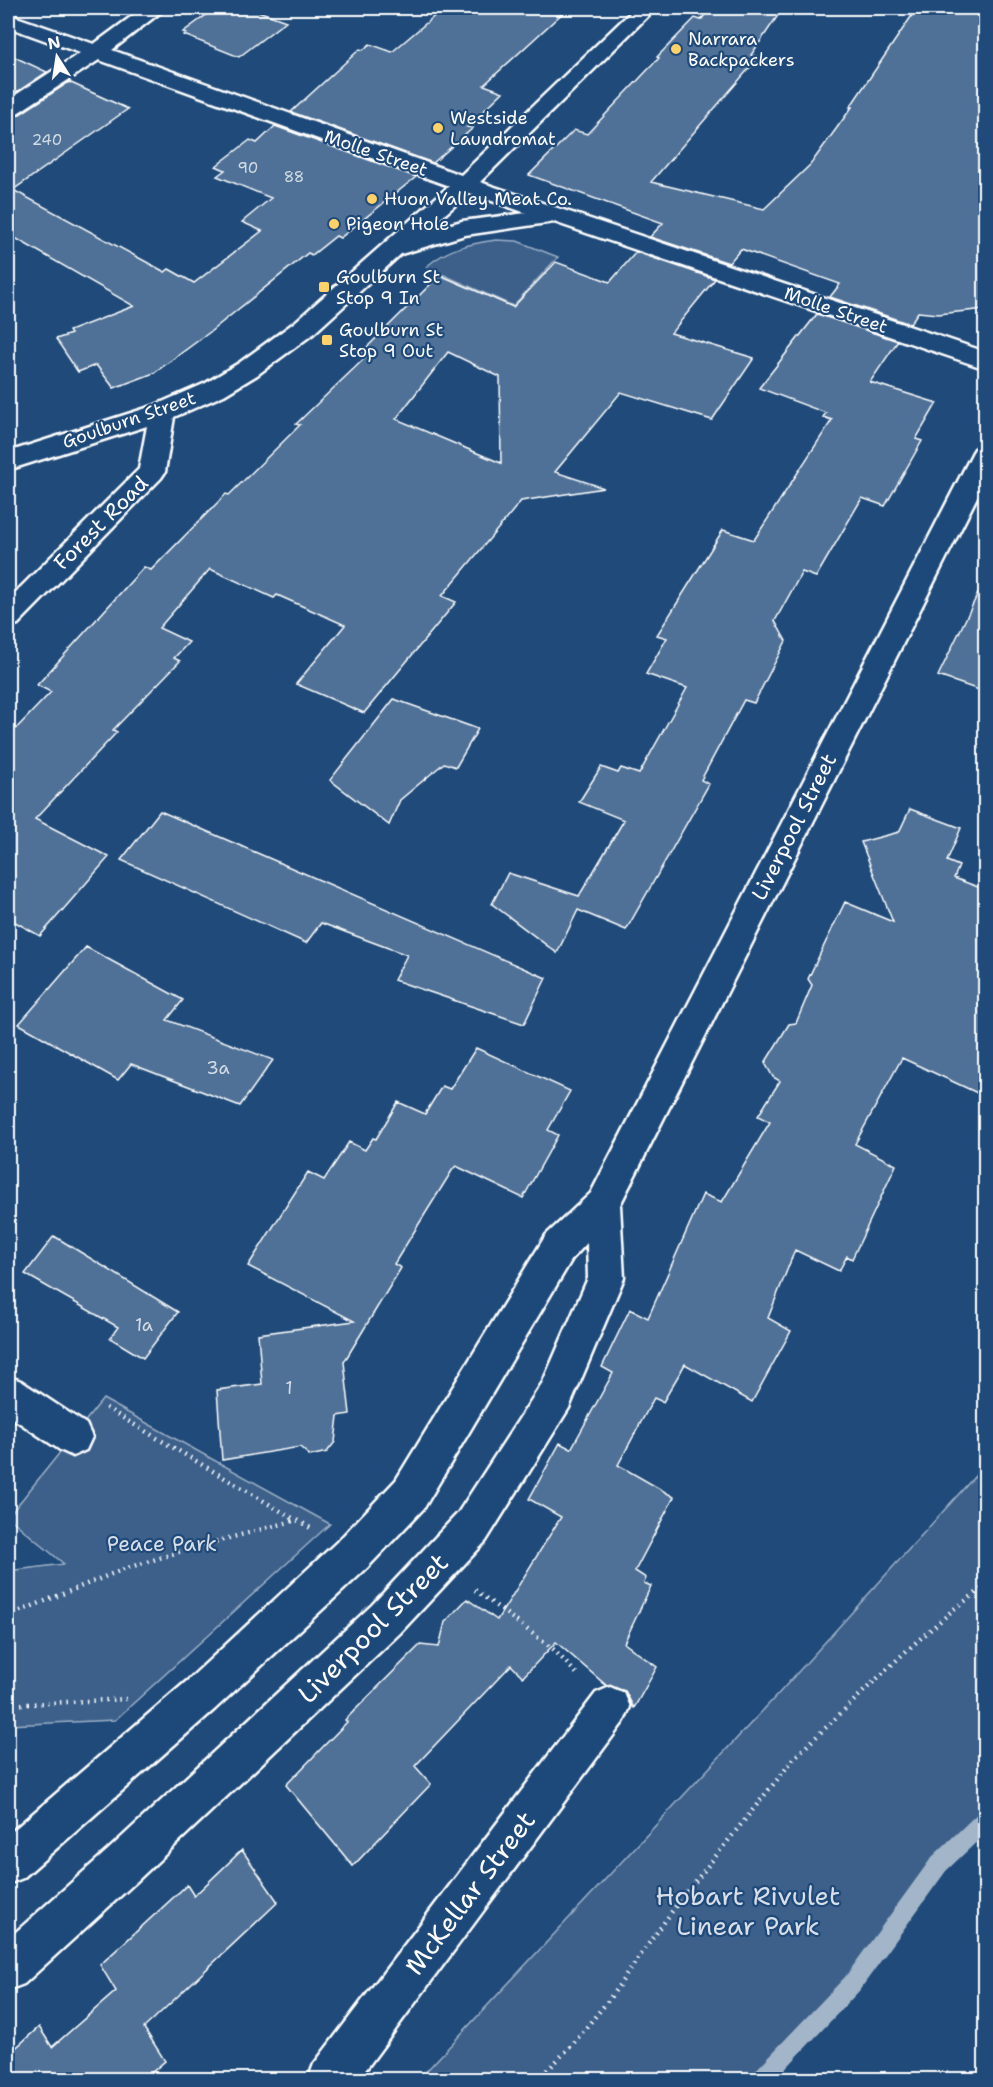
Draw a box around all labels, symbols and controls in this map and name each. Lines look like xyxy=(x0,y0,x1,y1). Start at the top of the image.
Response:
north arrow xyxy=(27,27,87,87)
place label: Narrara Backpackers xyxy=(688,27,795,72)
text: N xyxy=(46,31,62,54)
marker: Narrara Backpackers xyxy=(669,42,683,56)
place label: Westside Laundromat xyxy=(450,106,556,151)
marker: Westside Laundromat xyxy=(431,121,445,135)
street label: Molle Street xyxy=(321,124,431,182)
house number: 240 xyxy=(32,130,62,150)
house number: 90 xyxy=(238,158,258,178)
house number: 88 xyxy=(284,167,304,187)
place label: Huon Valley Meat Co. xyxy=(384,187,572,211)
marker: Huon Valley Meat Co. xyxy=(365,192,379,206)
place label: Pigeon Hole xyxy=(346,212,449,236)
marker: Pigeon Hole xyxy=(327,217,341,231)
place label: Goulburn St Stop 9 In xyxy=(336,265,440,310)
marker: Goulburn St Stop 9 In xyxy=(317,280,331,294)
street label: Molle Street xyxy=(781,281,891,339)
place label: Goulburn St Stop 9 Out xyxy=(339,318,443,363)
marker: Goulburn St Stop 9 Out xyxy=(320,333,334,347)
street label: Goulburn Street xyxy=(59,386,199,454)
street label: Forest Road xyxy=(48,470,154,576)
street label: Liverpool Street xyxy=(745,749,843,905)
house number: 3a xyxy=(206,1056,230,1080)
house number: 1a xyxy=(135,1313,153,1337)
house number: 1 xyxy=(285,1376,293,1400)
park label: Peace Park xyxy=(107,1530,217,1558)
street label: Liverpool Street xyxy=(290,1545,456,1711)
street label: McKellar Street xyxy=(396,1804,543,1982)
park label: Hobart Rivulet Linear Park xyxy=(656,1878,840,1943)

